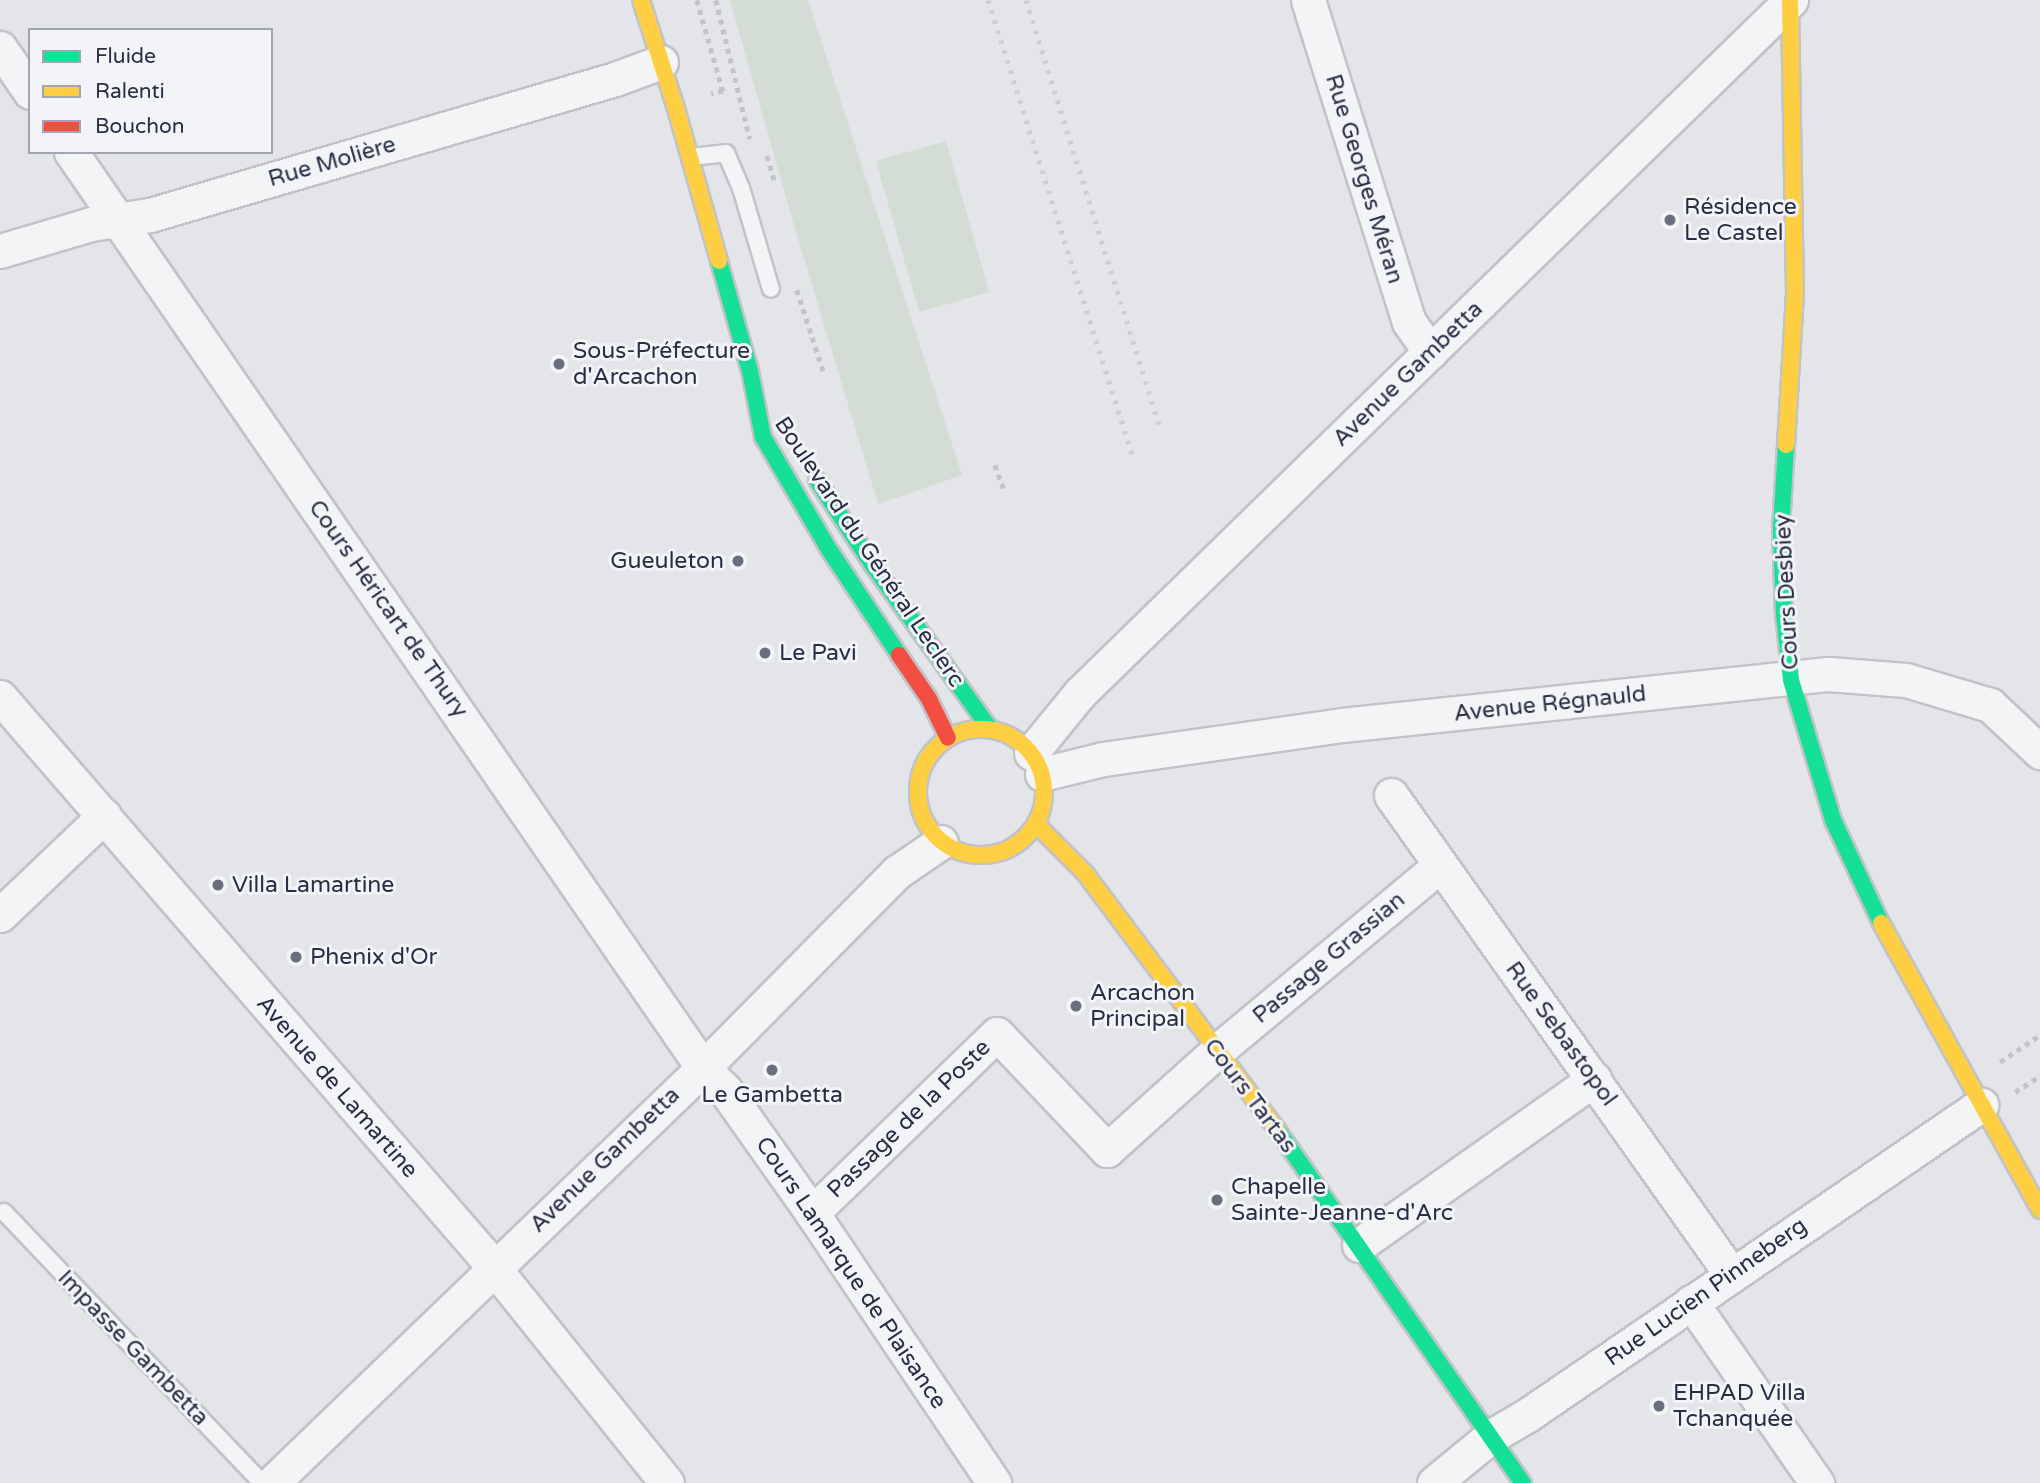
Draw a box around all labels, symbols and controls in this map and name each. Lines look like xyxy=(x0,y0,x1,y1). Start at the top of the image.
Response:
legend xyxy=(28,28,273,154)
text: Fluide xyxy=(95,44,156,69)
street label: Rue Georges Méran xyxy=(1319,71,1409,287)
text: Ralenti xyxy=(95,79,165,104)
text: Bouchon xyxy=(95,114,185,139)
street label: Rue Molière xyxy=(265,131,399,193)
place label: Résidence Le Castel xyxy=(1684,193,1797,247)
marker: Résidence Le Castel xyxy=(1662,212,1678,228)
street label: Avenue Gambetta xyxy=(1327,295,1489,453)
place label: Sous-Préfecture d'Arcachon xyxy=(573,337,750,391)
marker: Sous-Préfecture d'Arcachon xyxy=(551,356,567,372)
street label: Boulevard du Général Leclerc xyxy=(768,412,970,692)
street label: Cours Héricart de Thury xyxy=(302,495,474,723)
street label: Cours Desbiey xyxy=(1769,513,1805,671)
place label: Gueuleton xyxy=(610,547,724,575)
marker: Gueuleton xyxy=(730,553,746,569)
place label: Le Pavi xyxy=(779,639,857,667)
marker: Le Pavi xyxy=(757,645,773,661)
street label: Avenue Régnauld xyxy=(1452,680,1648,728)
place label: Villa Lamartine xyxy=(232,871,394,899)
marker: Villa Lamartine xyxy=(210,877,226,893)
street label: Passage Grassian xyxy=(1247,886,1411,1030)
place label: Phenix d'Or xyxy=(310,943,437,971)
marker: Phenix d'Or xyxy=(288,949,304,965)
street label: Rue Sebastopol xyxy=(1499,956,1623,1112)
place label: Arcachon Principal xyxy=(1090,979,1195,1033)
street label: Avenue de Lamartine xyxy=(250,990,424,1184)
marker: Arcachon Principal xyxy=(1068,998,1084,1014)
street label: Cours Tartas xyxy=(1198,1033,1302,1159)
street label: Passage de la Poste xyxy=(822,1034,996,1204)
marker: Le Gambetta xyxy=(764,1062,780,1078)
street label: Avenue Gambetta xyxy=(524,1081,686,1239)
place label: Le Gambetta xyxy=(701,1081,843,1109)
street label: Cours Lamarque de Plaisance xyxy=(750,1132,952,1414)
place label: Chapelle Sainte-Jeanne-d'Arc xyxy=(1231,1173,1453,1227)
marker: Chapelle Sainte-Jeanne-d'Arc xyxy=(1209,1192,1225,1208)
street label: Rue Lucien Pinneberg xyxy=(1600,1212,1812,1372)
street label: Impasse Gambetta xyxy=(52,1265,214,1431)
place label: EHPAD Villa Tchanquée xyxy=(1673,1379,1806,1433)
marker: EHPAD Villa Tchanquée xyxy=(1651,1398,1667,1414)

